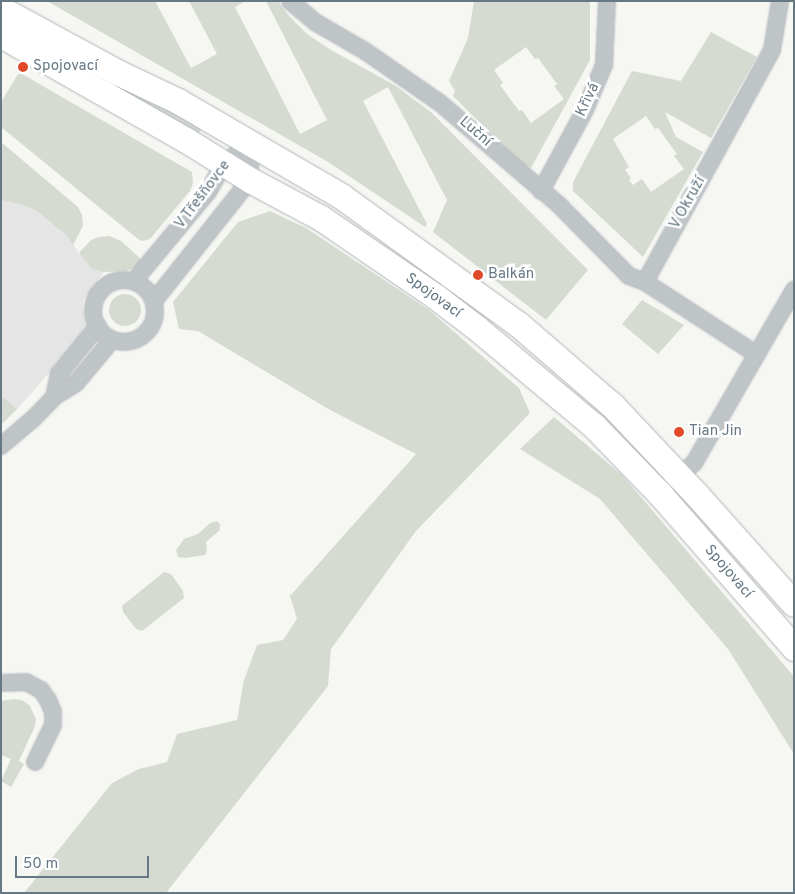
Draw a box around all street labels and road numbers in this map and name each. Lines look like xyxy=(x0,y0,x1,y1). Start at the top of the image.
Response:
street label: Křivá xyxy=(572,80,604,120)
street label: Luční xyxy=(455,113,495,151)
street label: V Třešňovce xyxy=(171,157,235,233)
street label: V Okruží xyxy=(666,173,710,233)
street label: Spojovací xyxy=(401,270,465,322)
street label: Spojovací xyxy=(700,542,756,602)

